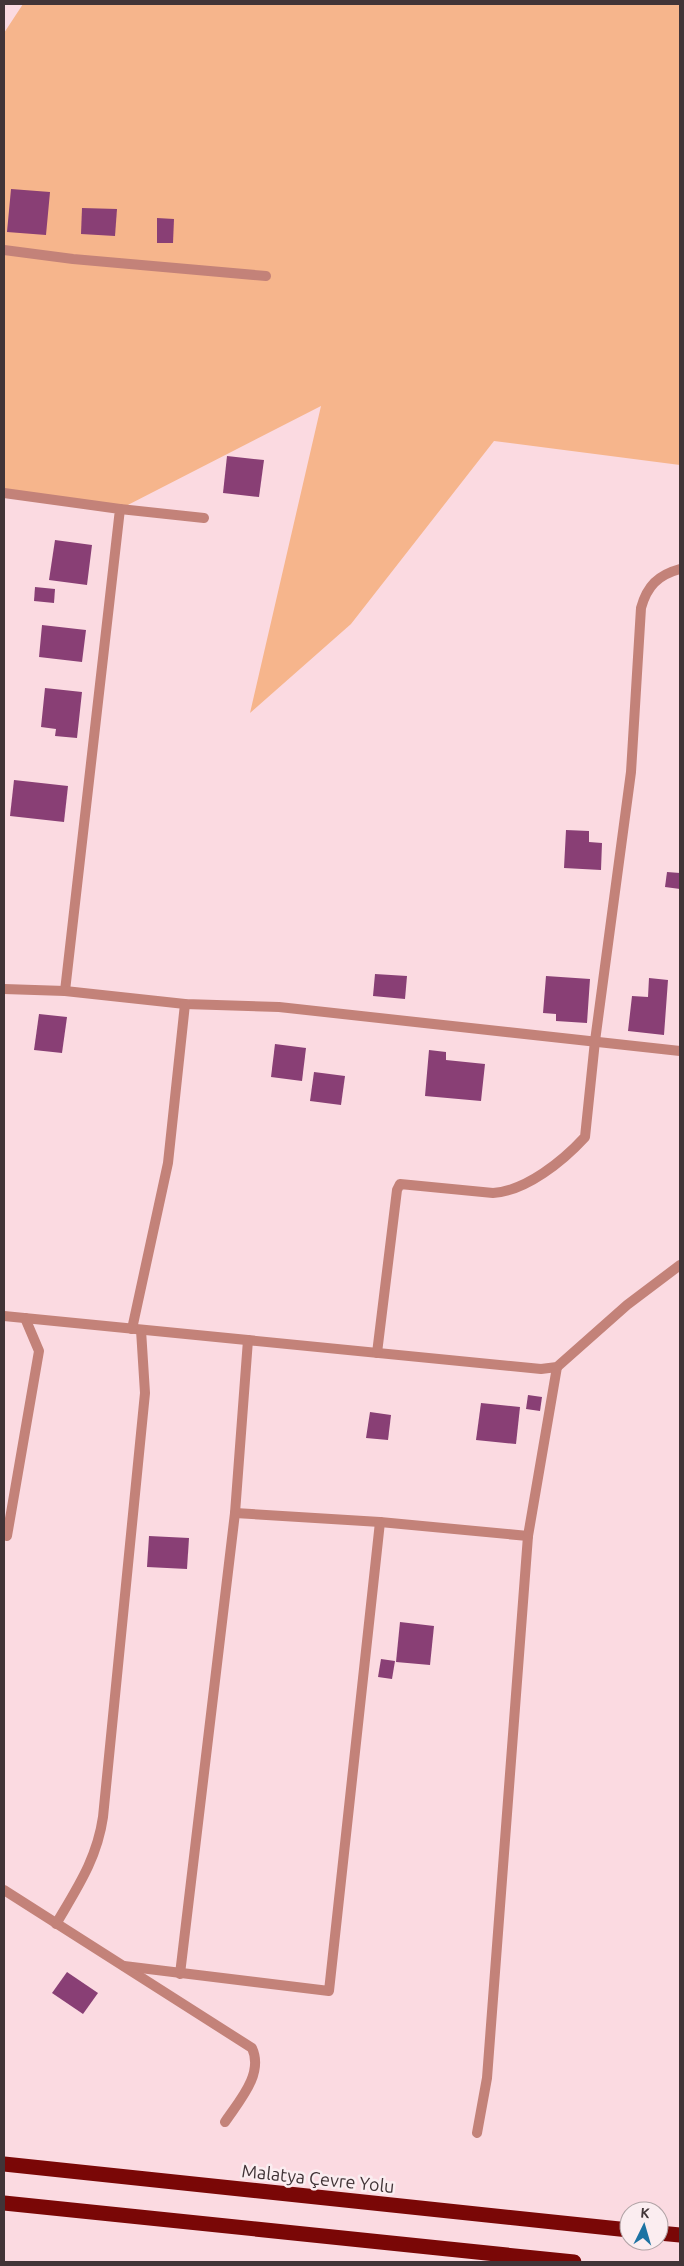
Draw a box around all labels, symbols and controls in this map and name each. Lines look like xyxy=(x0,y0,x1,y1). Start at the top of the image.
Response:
street label: Malatya Çevre Yolu xyxy=(241,2160,396,2196)
north arrow xyxy=(619,2201,669,2251)
text: K xyxy=(640,2205,651,2221)

